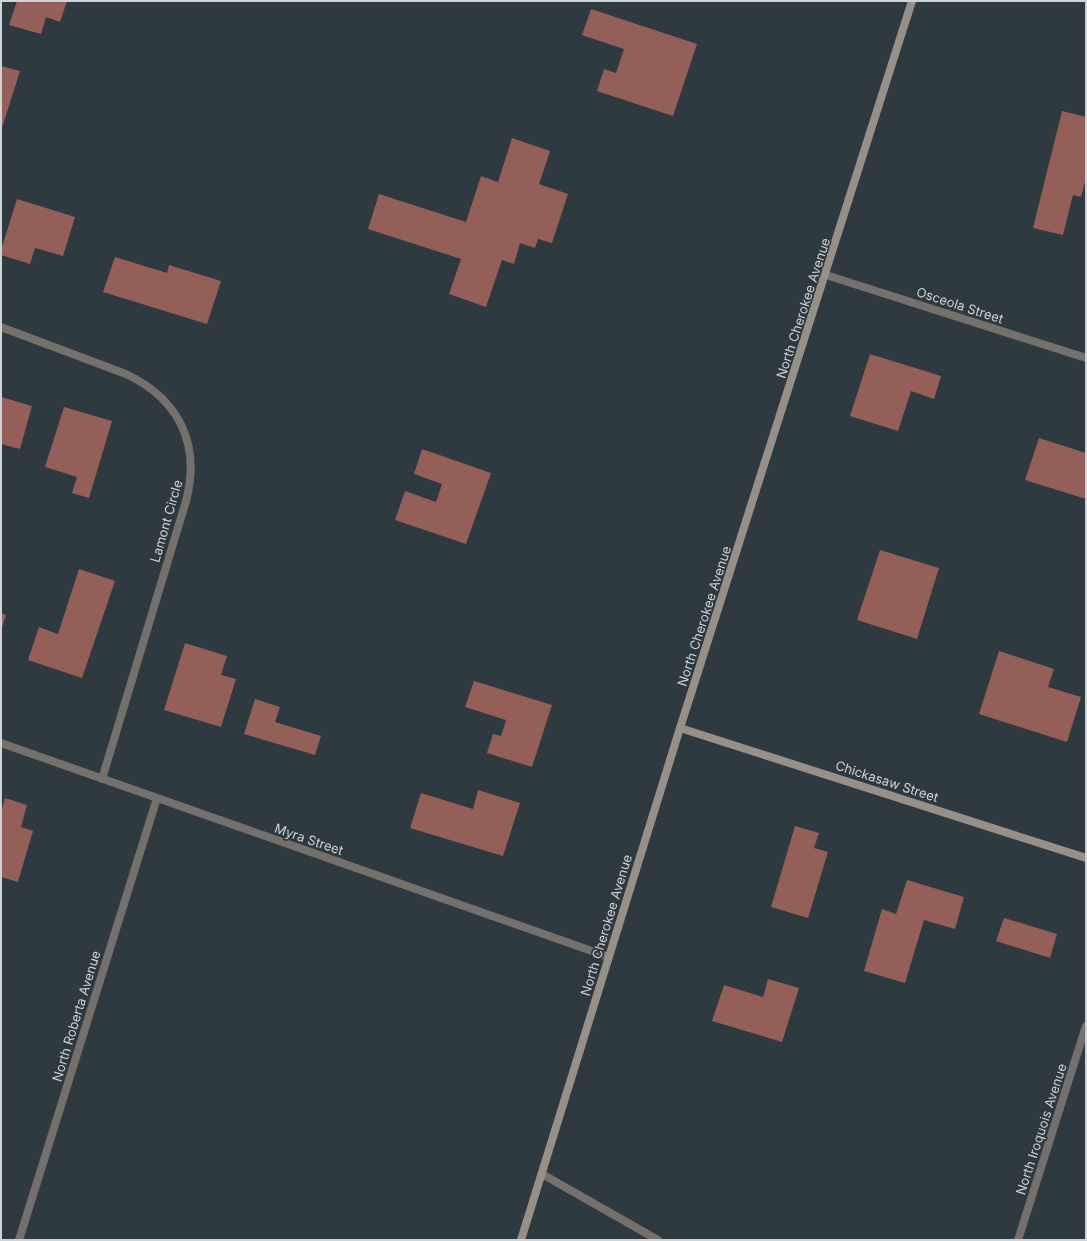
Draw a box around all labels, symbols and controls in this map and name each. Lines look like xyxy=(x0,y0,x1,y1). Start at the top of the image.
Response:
street label: North Cherokee Avenue xyxy=(773,236,833,380)
street label: Osceola Street xyxy=(915,283,1005,327)
street label: Lamont Circle xyxy=(147,478,185,564)
street label: North Cherokee Avenue xyxy=(674,544,734,688)
street label: Chickasaw Street xyxy=(833,757,941,805)
street label: Myra Street xyxy=(273,820,345,858)
street label: North Cherokee Avenue xyxy=(577,852,635,998)
street label: North Roberta Avenue xyxy=(48,949,104,1083)
street label: North Iroquois Avenue xyxy=(1012,1061,1070,1197)

